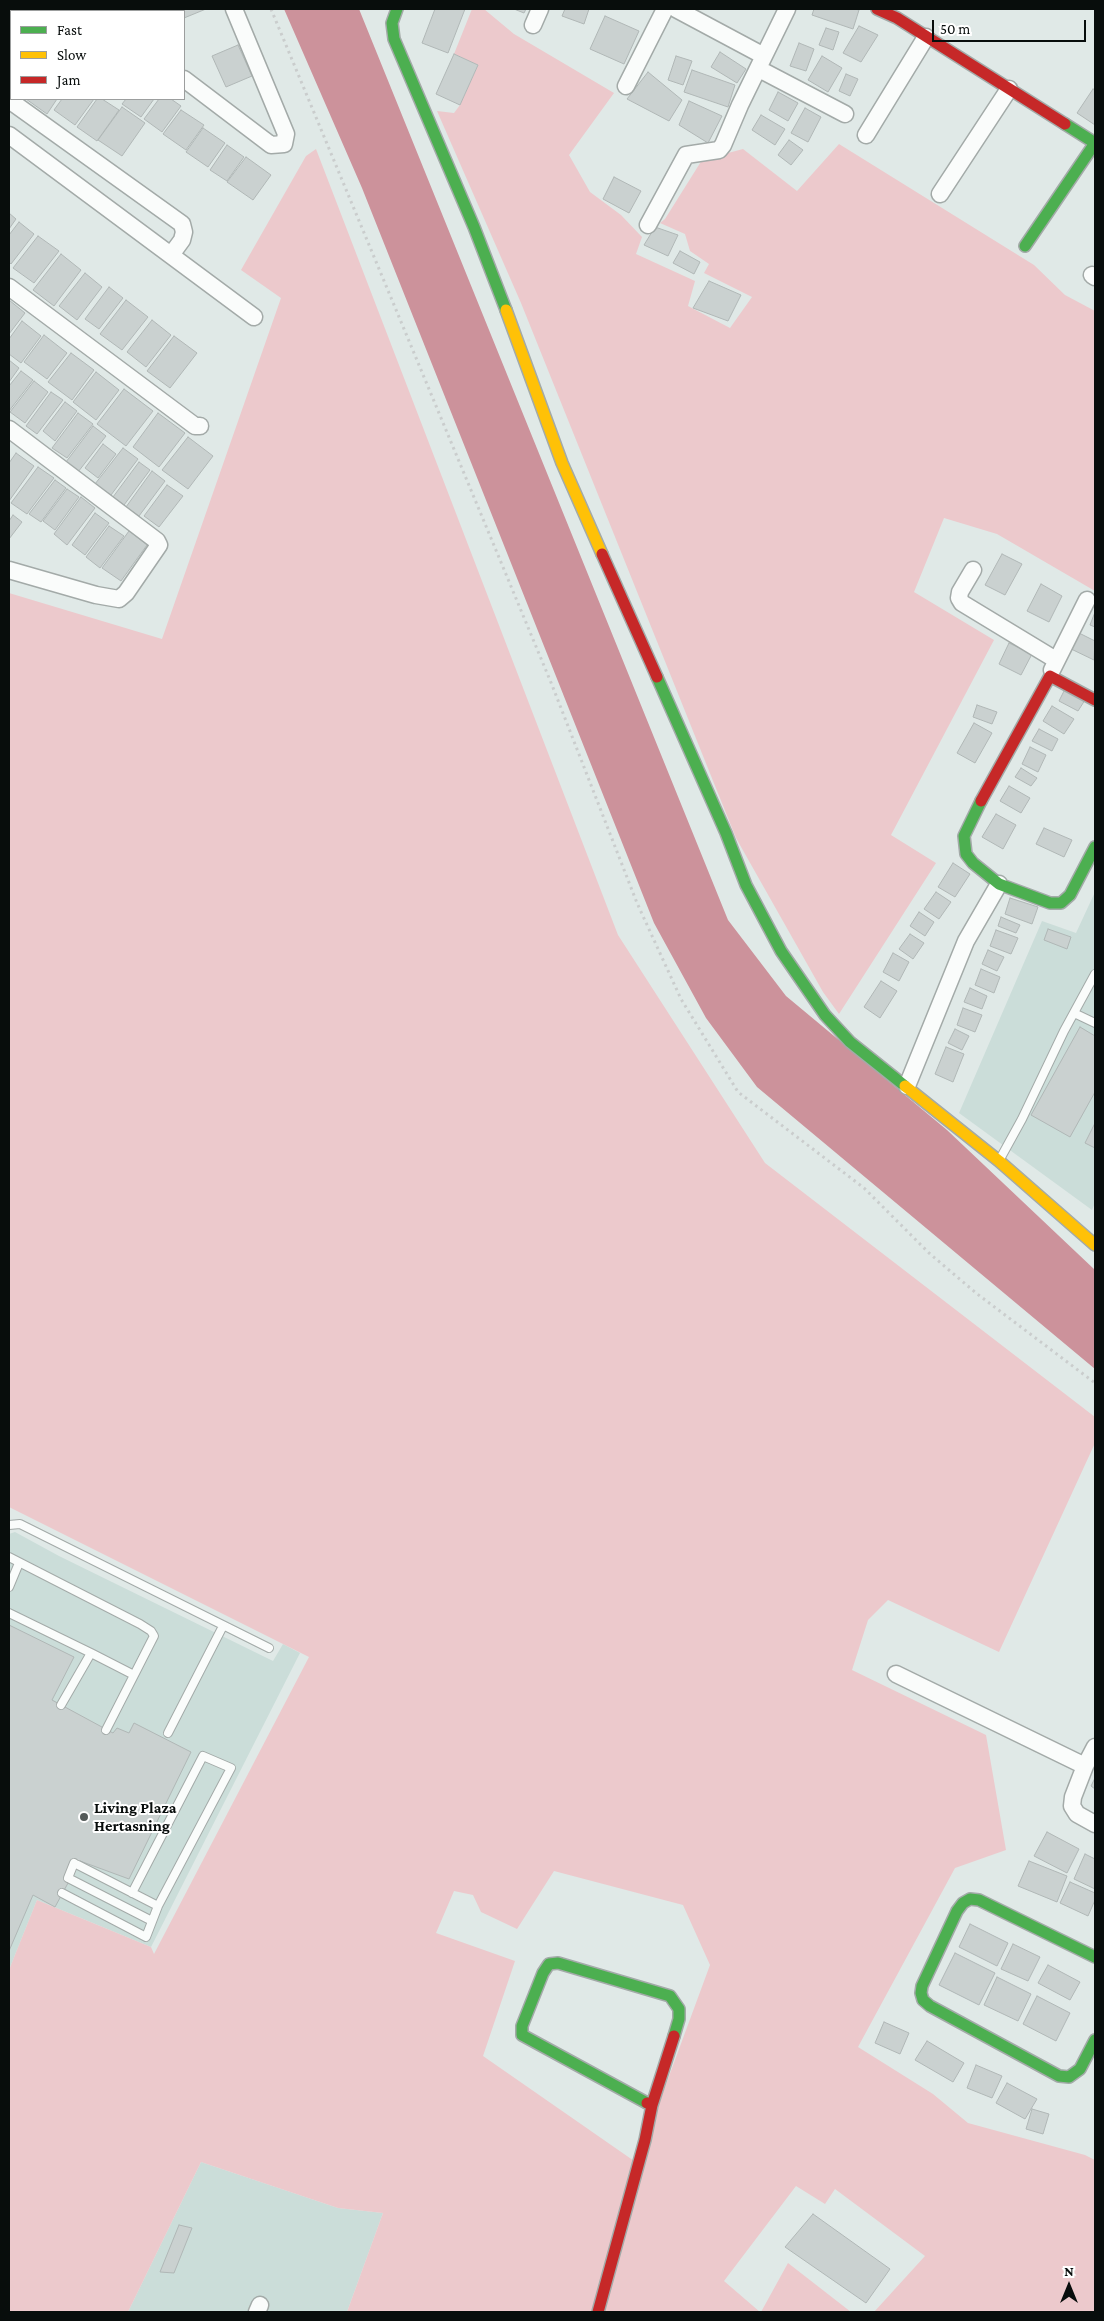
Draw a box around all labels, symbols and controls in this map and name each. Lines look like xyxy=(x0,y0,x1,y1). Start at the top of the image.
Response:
legend xyxy=(10,10,185,100)
scale bar xyxy=(934,10,1088,42)
text: 50 m xyxy=(940,21,970,37)
text: Fast xyxy=(57,22,82,38)
text: Slow xyxy=(57,47,86,63)
text: Jam xyxy=(57,72,80,88)
place label: Living Plaza Hertasning xyxy=(94,1798,177,1836)
marker: Living Plaza Hertasning xyxy=(78,1811,90,1823)
north arrow xyxy=(1044,2261,1094,2311)
text: N xyxy=(1064,2263,1074,2279)

